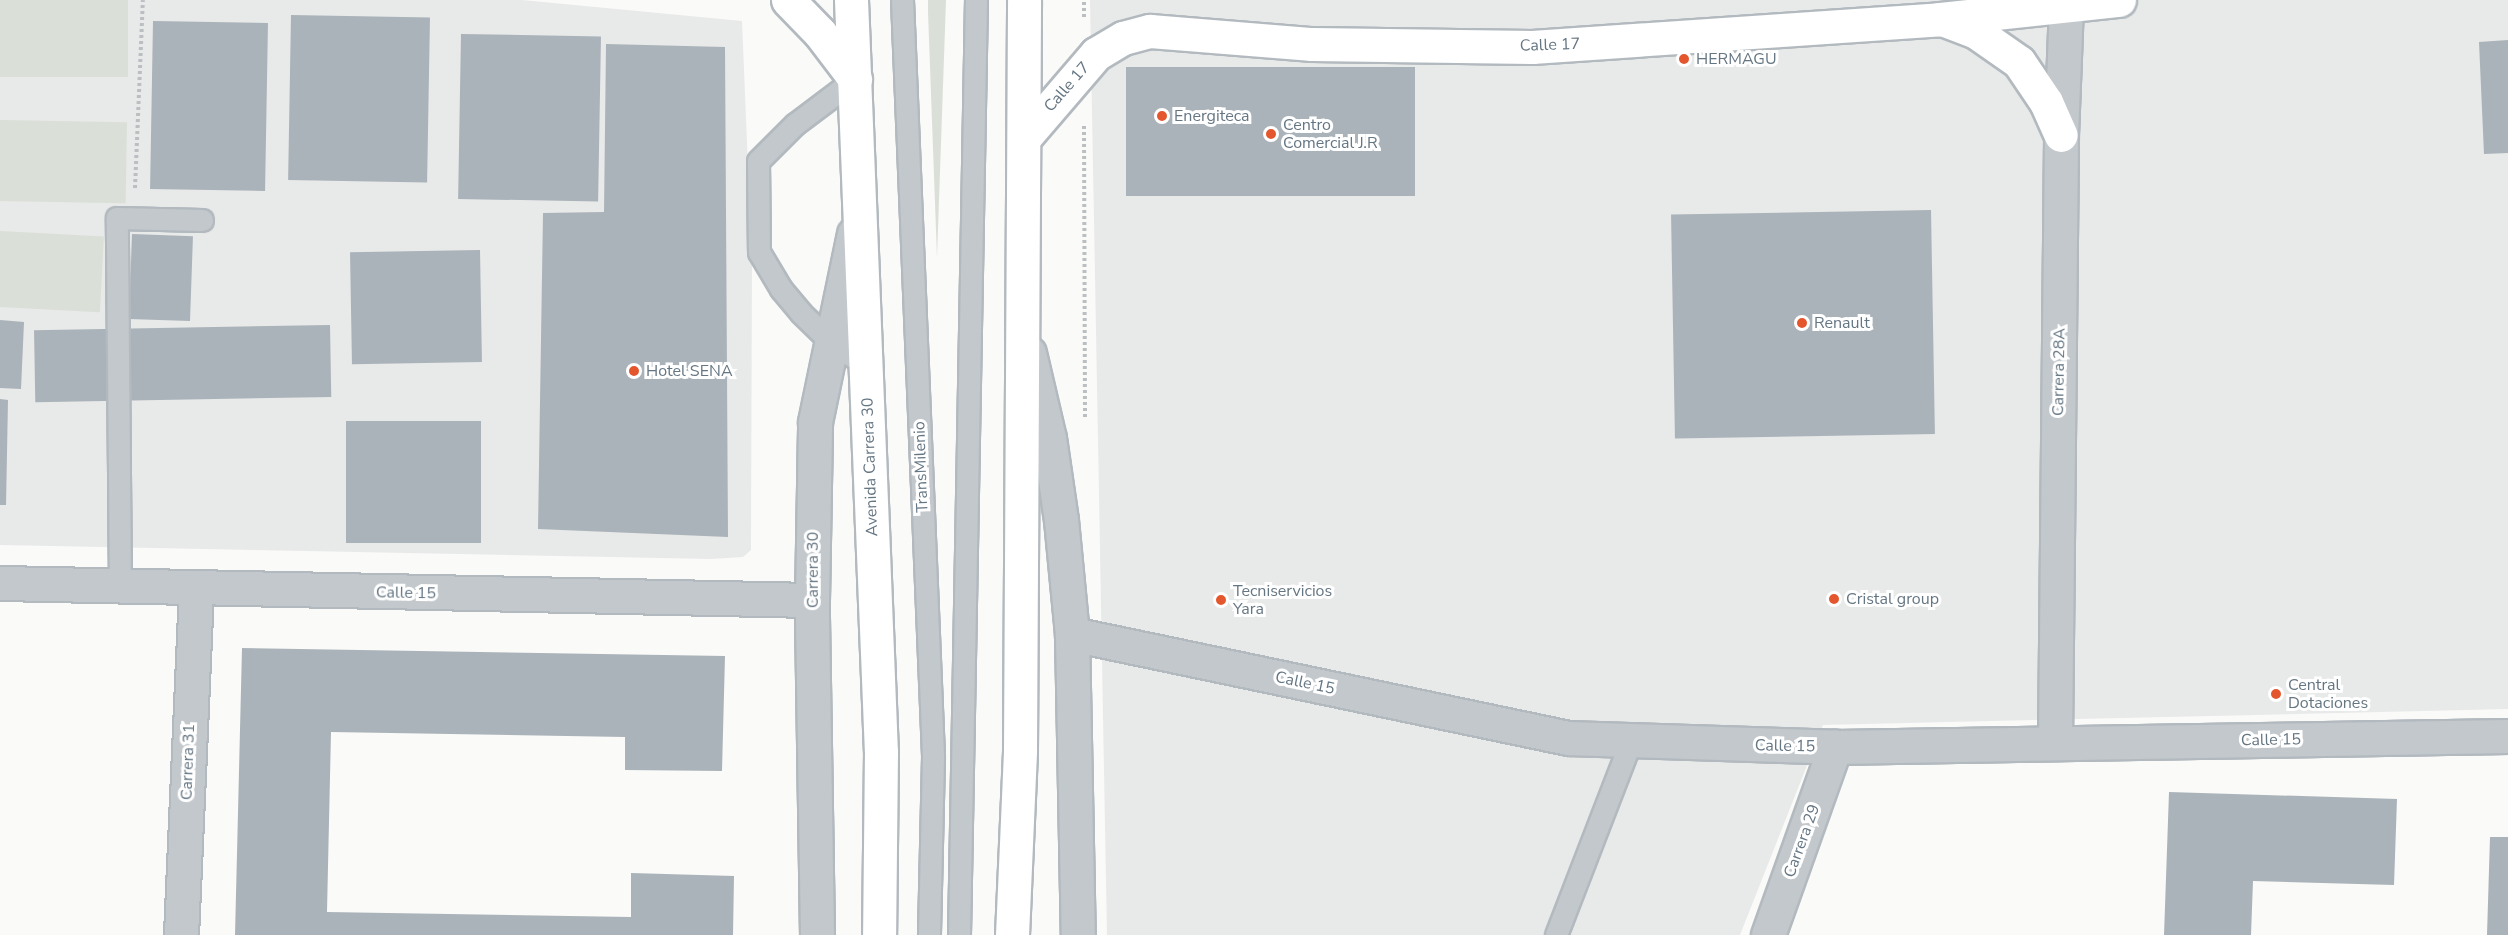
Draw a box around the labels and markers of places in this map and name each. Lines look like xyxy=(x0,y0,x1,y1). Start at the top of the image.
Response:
place label: HERMAGU xyxy=(1696,49,1777,69)
marker: HERMAGU xyxy=(1677,52,1691,66)
place label: Energiteca xyxy=(1174,106,1249,126)
marker: Energiteca xyxy=(1155,109,1169,123)
place label: Centro Comercial J.R xyxy=(1283,115,1378,153)
marker: Centro Comercial J.R xyxy=(1264,127,1278,141)
place label: Renault xyxy=(1814,313,1870,333)
marker: Renault xyxy=(1795,316,1809,330)
place label: Hotel SENA xyxy=(646,361,733,381)
marker: Hotel SENA xyxy=(627,364,641,378)
place label: Tecniservicios Yara xyxy=(1233,581,1332,619)
place label: Cristal group xyxy=(1846,589,1939,609)
marker: Cristal group xyxy=(1827,592,1841,606)
marker: Tecniservicios Yara xyxy=(1214,593,1228,607)
place label: Central Dotaciones xyxy=(2288,675,2368,713)
marker: Central Dotaciones xyxy=(2269,687,2283,701)

